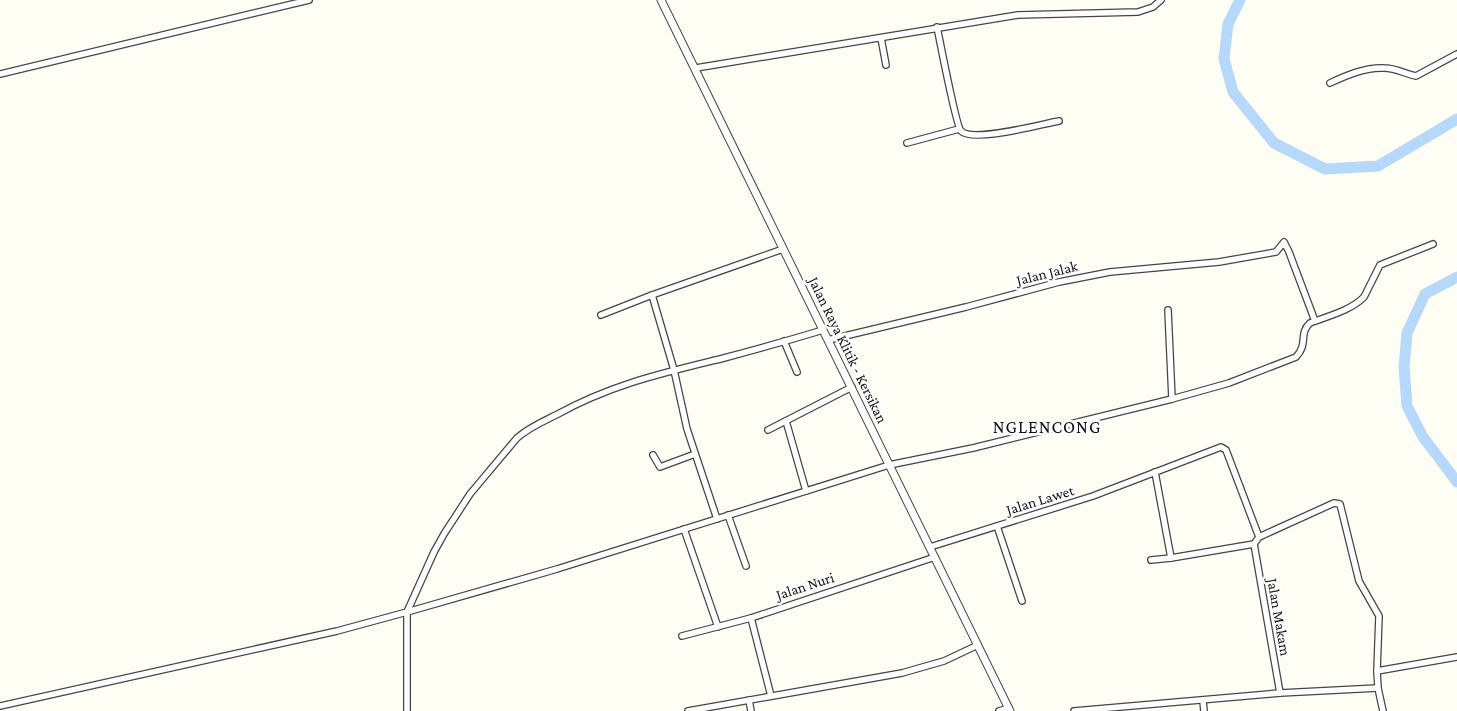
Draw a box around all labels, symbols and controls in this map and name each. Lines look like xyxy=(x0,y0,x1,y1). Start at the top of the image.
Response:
street label: Jalan Jalak xyxy=(1013,257,1080,290)
street label: Jalan Raya Klitik - Kersikan xyxy=(804,273,890,426)
district label: NGLENCONG xyxy=(993,417,1101,437)
street label: Jalan Lawet xyxy=(1002,482,1077,519)
street label: Jalan Nuri xyxy=(772,569,836,604)
street label: Jalan Makam xyxy=(1263,575,1294,657)

